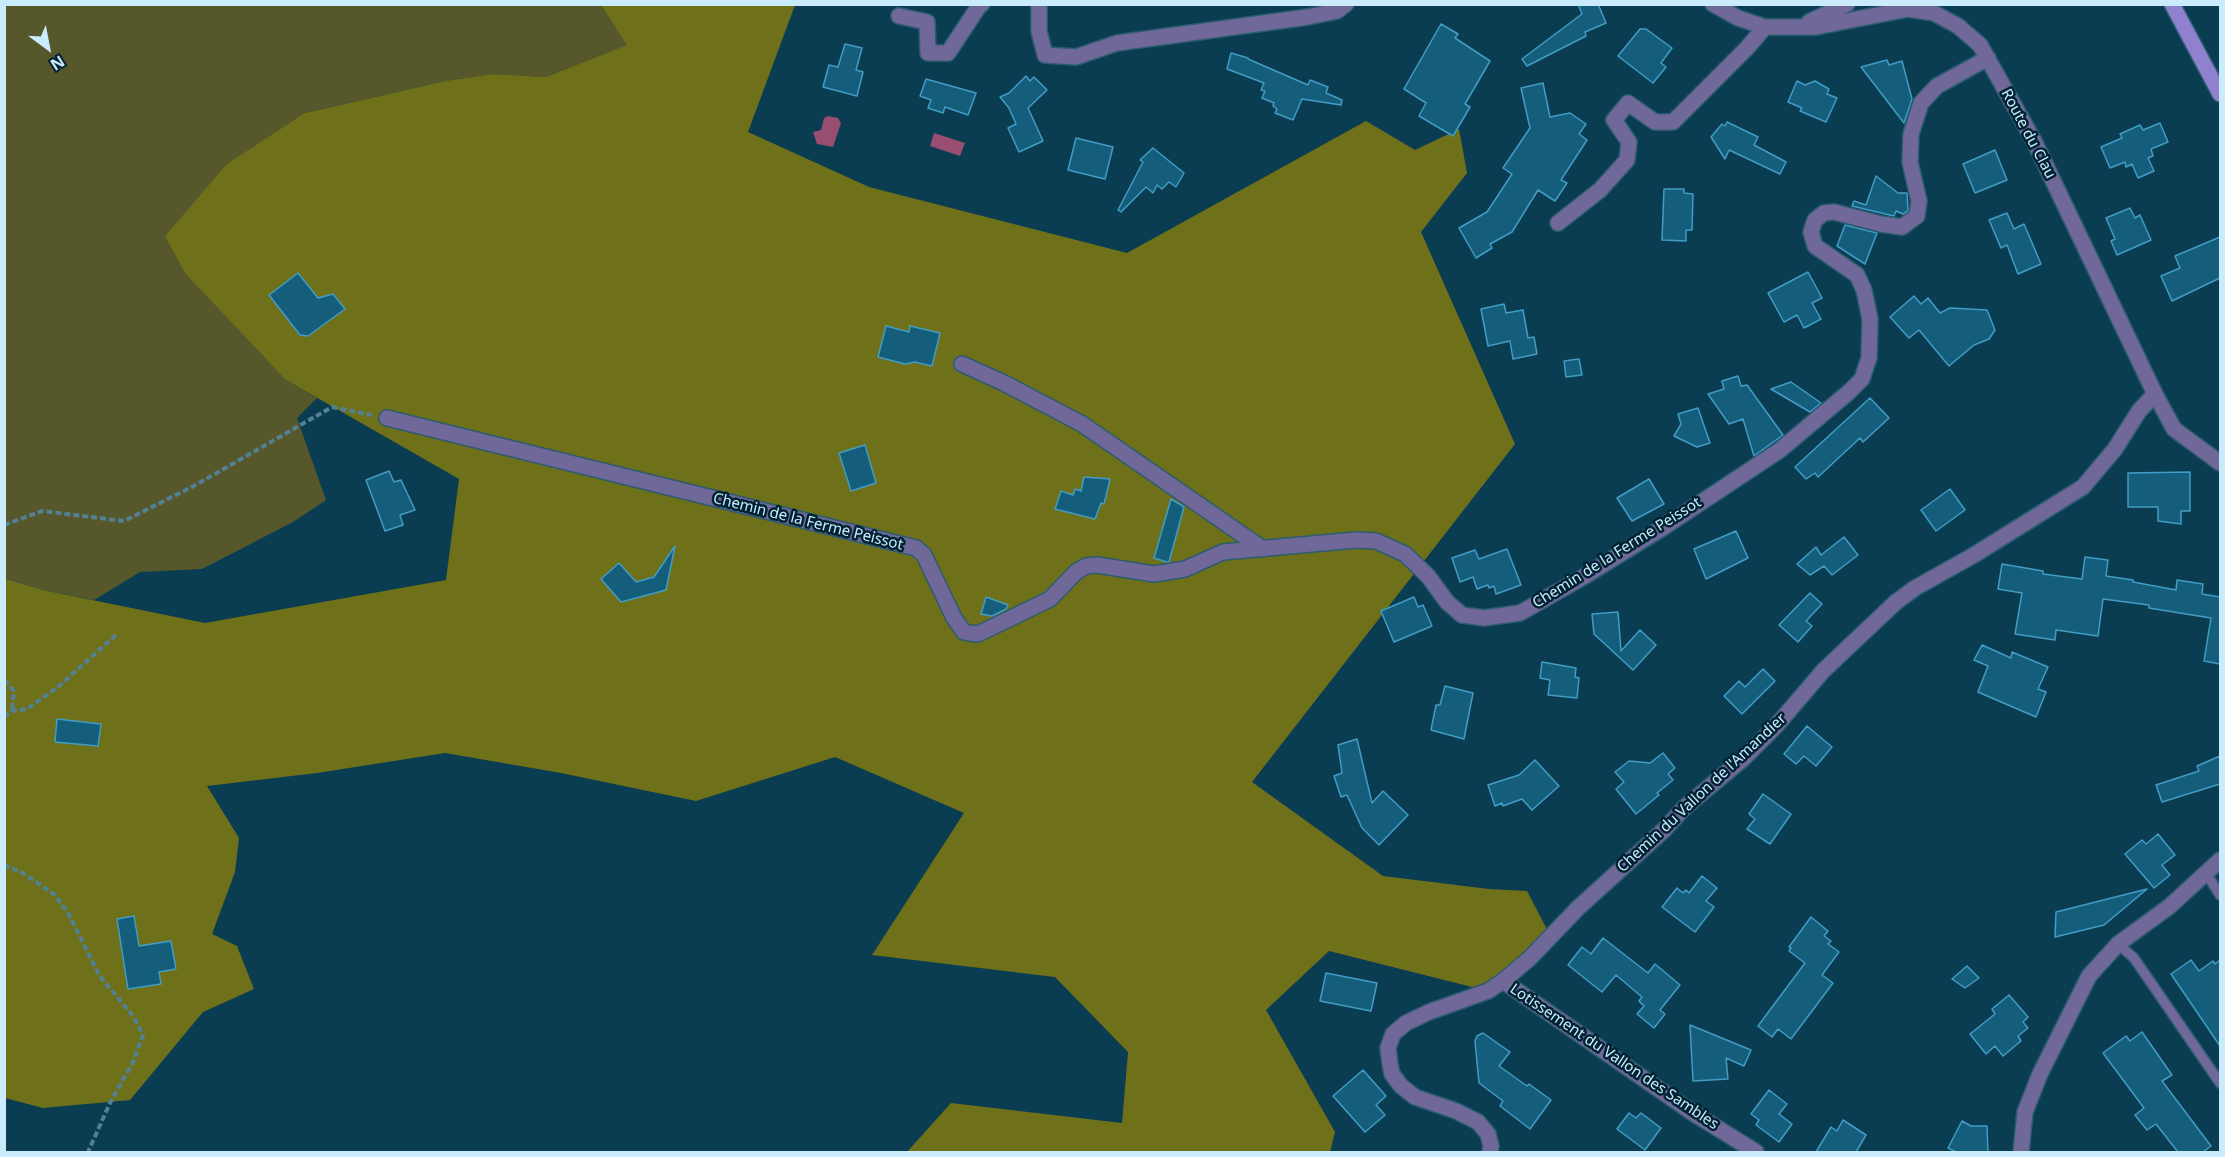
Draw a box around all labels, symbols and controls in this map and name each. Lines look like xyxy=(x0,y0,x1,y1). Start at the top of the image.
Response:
north arrow xyxy=(18,18,78,78)
text: N xyxy=(46,50,69,76)
street label: Route du Clau xyxy=(1997,86,2059,182)
street label: Chemin de la Ferme Peissot xyxy=(711,490,905,554)
street label: Chemin de la Ferme Peissot xyxy=(1529,494,1705,612)
street label: Chemin du Vallon de l'Amandier xyxy=(1614,710,1790,876)
street label: Lotissement du Vallon des Sambles xyxy=(1506,980,1722,1134)

